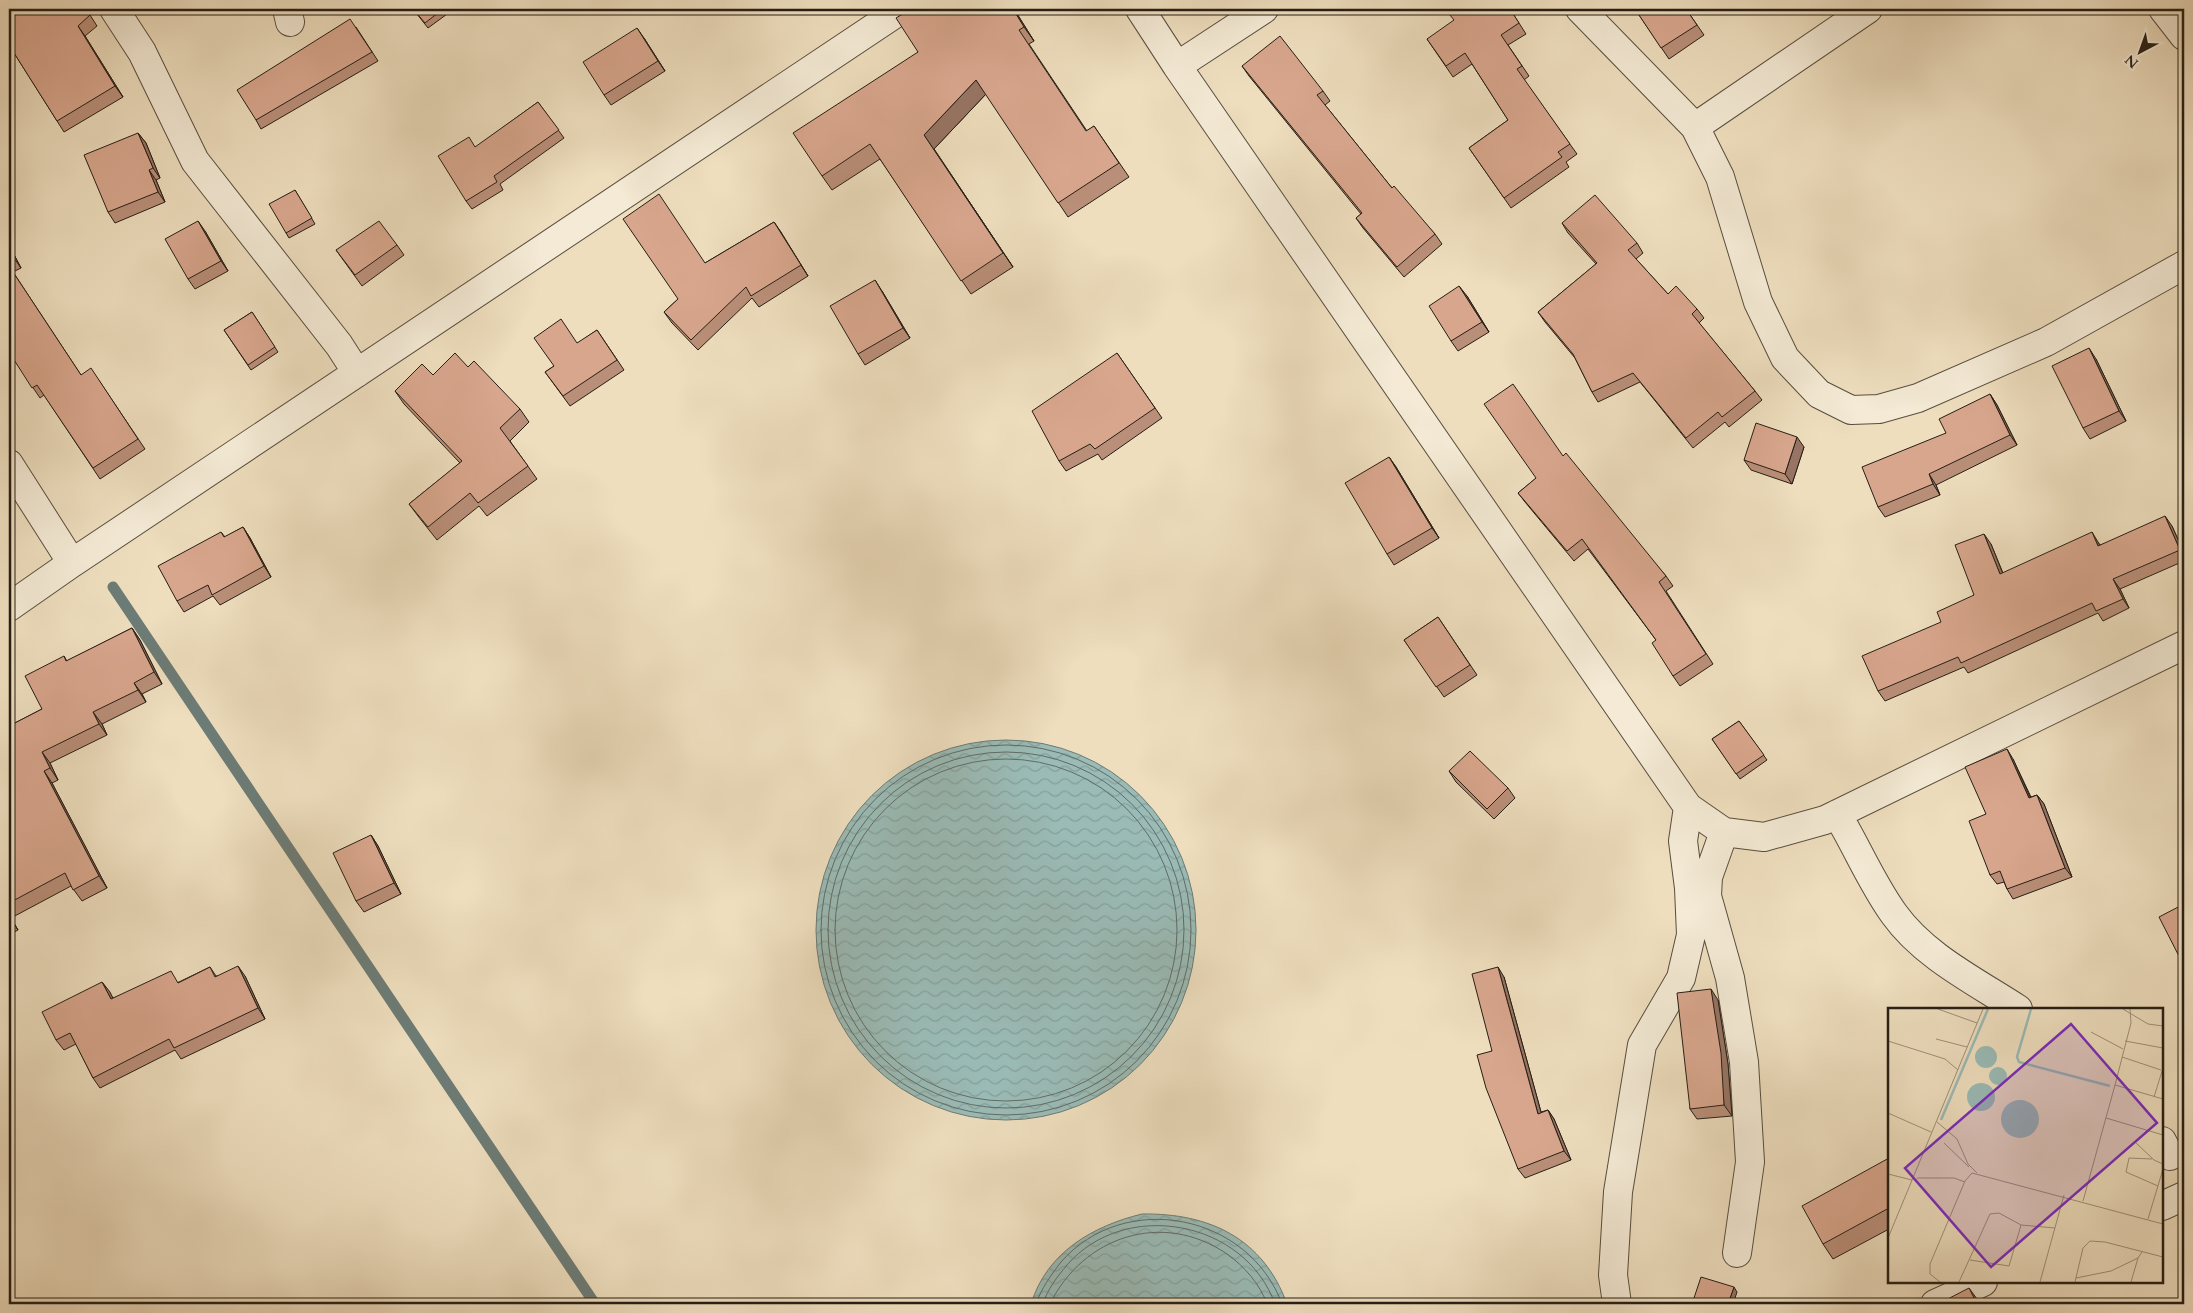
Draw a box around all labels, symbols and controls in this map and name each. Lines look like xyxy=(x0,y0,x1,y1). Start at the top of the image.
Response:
north arrow xyxy=(2116,28,2166,78)
text: N xyxy=(2121,50,2143,73)
inset map xyxy=(1888,1008,2163,1283)

